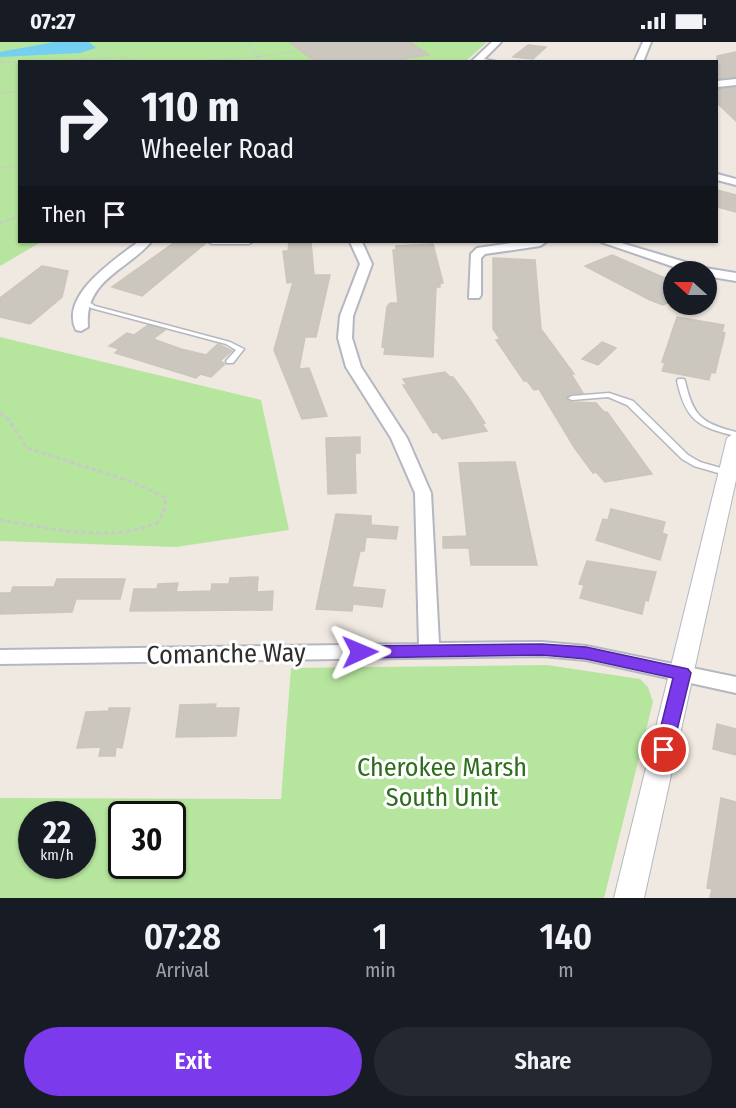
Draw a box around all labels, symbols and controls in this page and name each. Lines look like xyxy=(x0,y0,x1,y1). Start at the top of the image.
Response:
text: 07:27 xyxy=(30,8,75,35)
text: 110 m xyxy=(141,82,240,132)
icon: right xyxy=(42,84,120,162)
text: Wheeler Road xyxy=(141,133,294,165)
icon: arrive xyxy=(98,198,131,231)
text: Then xyxy=(42,201,86,228)
north arrow xyxy=(663,261,717,315)
map controls xyxy=(663,261,717,315)
position arrow xyxy=(328,620,392,684)
street label: Comanche Way xyxy=(146,637,306,671)
pin xyxy=(638,724,689,775)
icon: arrive xyxy=(647,733,680,766)
park label: Cherokee Marsh South Unit xyxy=(357,752,527,813)
speed limit sign: 30 xyxy=(108,801,186,879)
text: 22 xyxy=(43,815,71,851)
text: km/h xyxy=(40,846,74,864)
text: 07:28 xyxy=(144,915,221,959)
text: 1 xyxy=(373,915,388,959)
text: 140 xyxy=(540,915,592,959)
text: Arrival xyxy=(156,958,209,982)
text: min xyxy=(365,958,396,982)
text: m xyxy=(558,958,574,982)
button: Exit xyxy=(24,1027,362,1096)
button: Share xyxy=(374,1027,712,1096)

